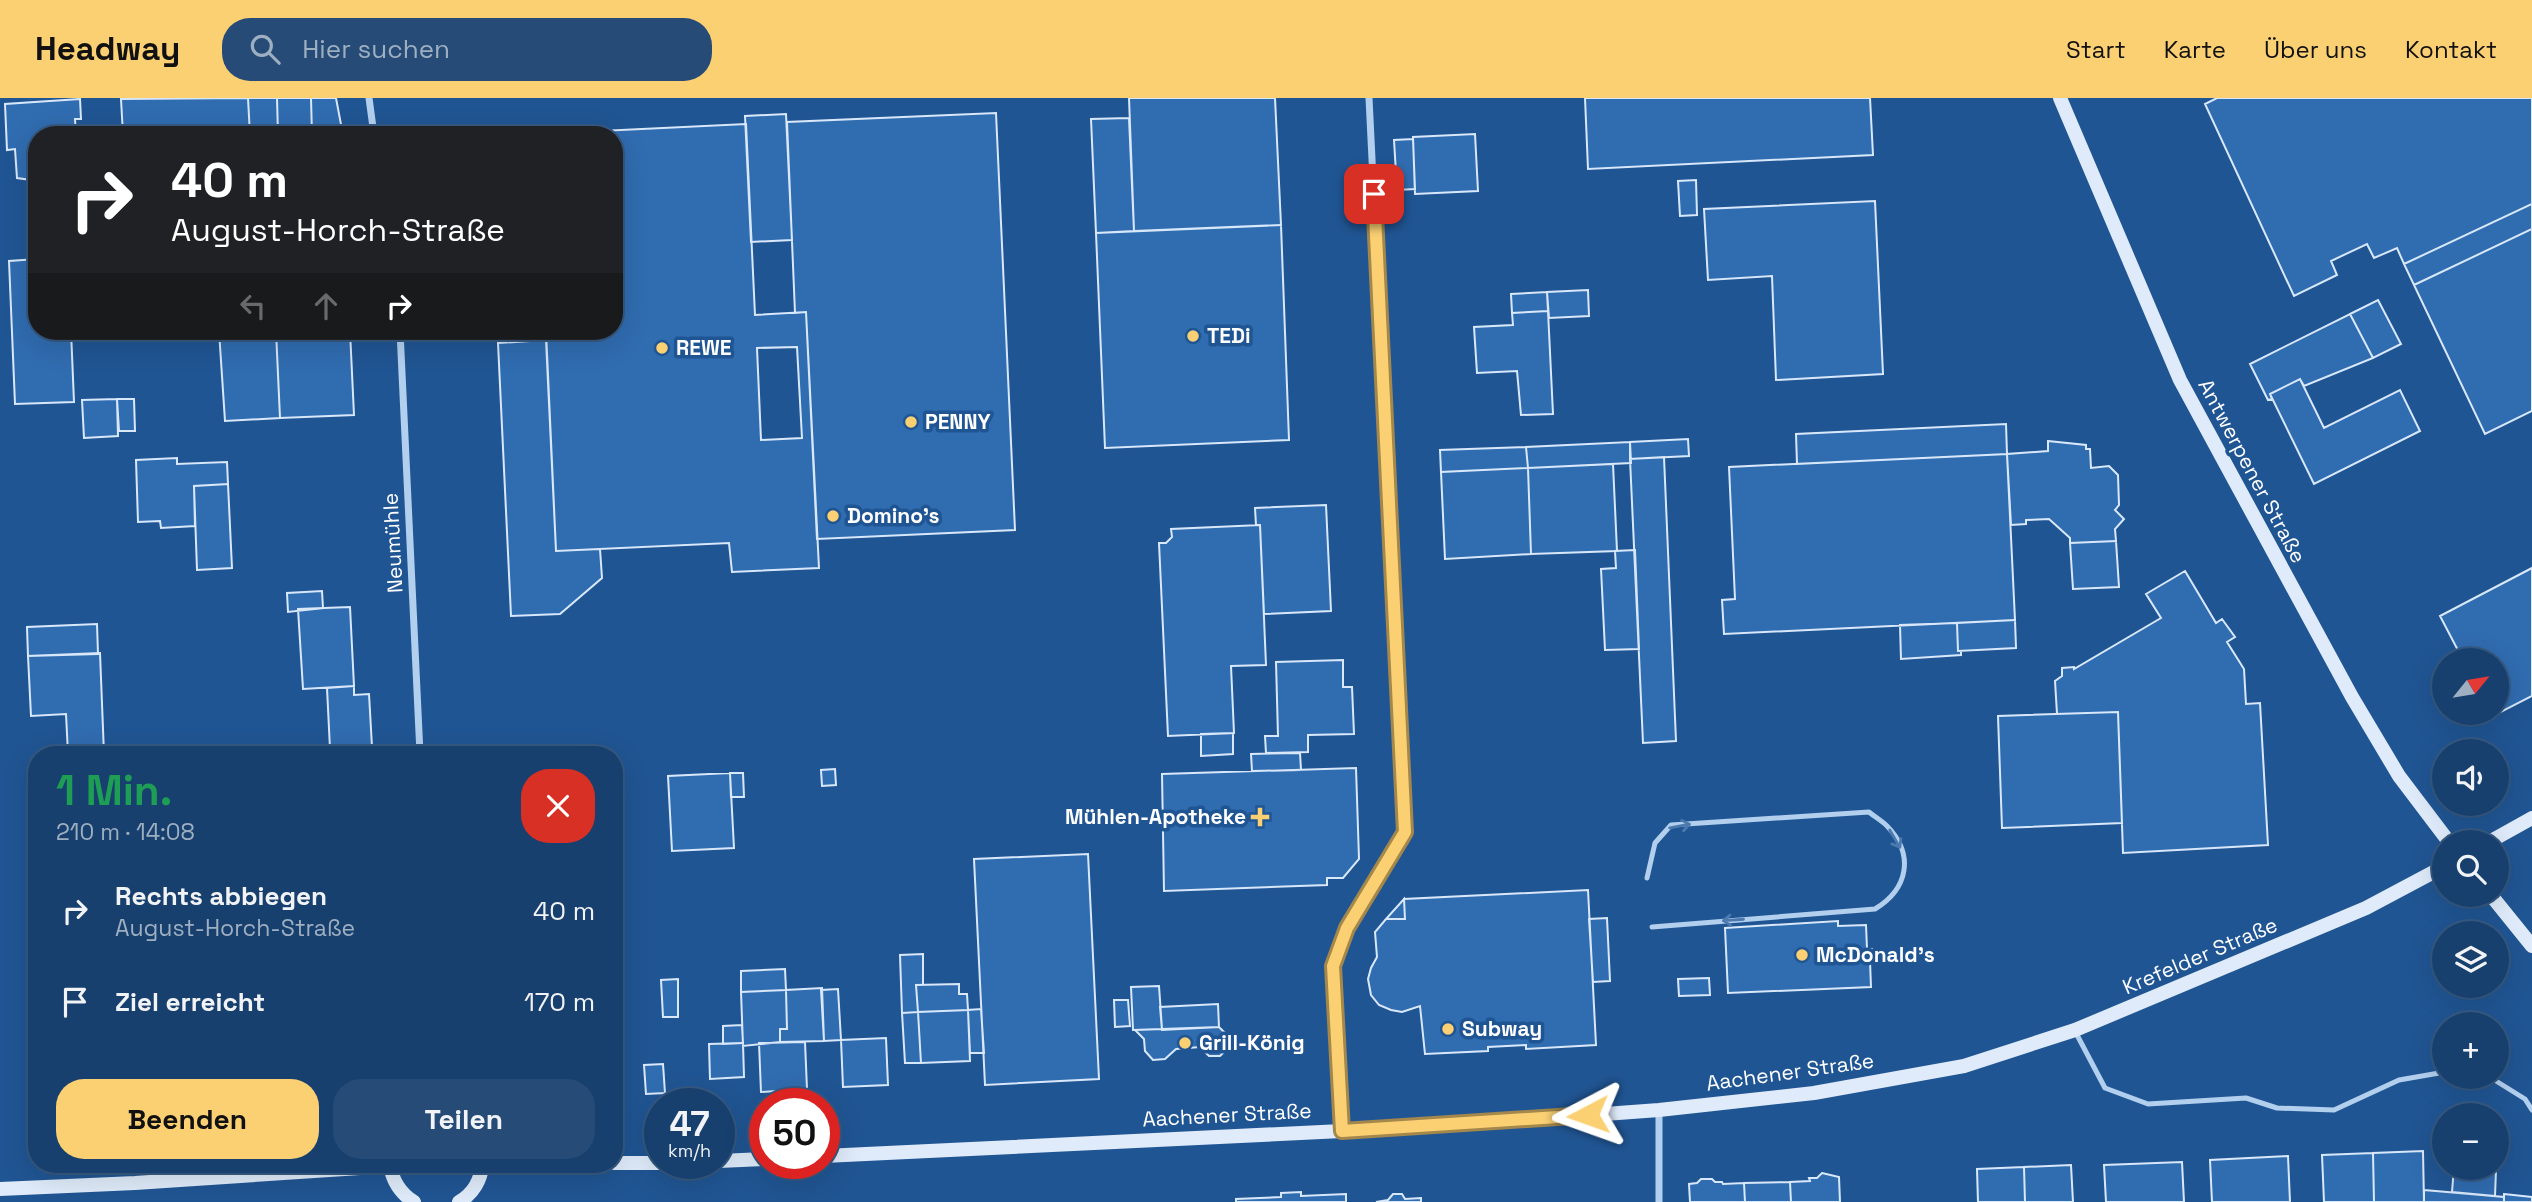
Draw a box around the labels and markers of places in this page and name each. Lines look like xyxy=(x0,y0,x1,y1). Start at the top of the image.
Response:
pin xyxy=(1344,164,1404,224)
place label: TEDi xyxy=(1207,322,1251,349)
marker: TEDi xyxy=(1185,328,1201,344)
place label: REWE xyxy=(676,334,731,361)
marker: REWE xyxy=(654,340,670,356)
place label: PENNY xyxy=(925,408,991,435)
marker: PENNY xyxy=(903,414,919,430)
place label: Domino's xyxy=(847,502,940,529)
marker: Domino's xyxy=(825,508,841,524)
place label: Mühlen-Apotheke xyxy=(1065,803,1246,830)
marker: Mühlen-Apotheke xyxy=(1252,809,1268,825)
place label: McDonald's xyxy=(1816,941,1935,968)
marker: McDonald's xyxy=(1794,947,1810,963)
place label: Subway xyxy=(1462,1015,1542,1042)
marker: Subway xyxy=(1440,1021,1456,1037)
place label: Grill-König xyxy=(1199,1029,1305,1056)
marker: Grill-König xyxy=(1177,1035,1193,1051)

